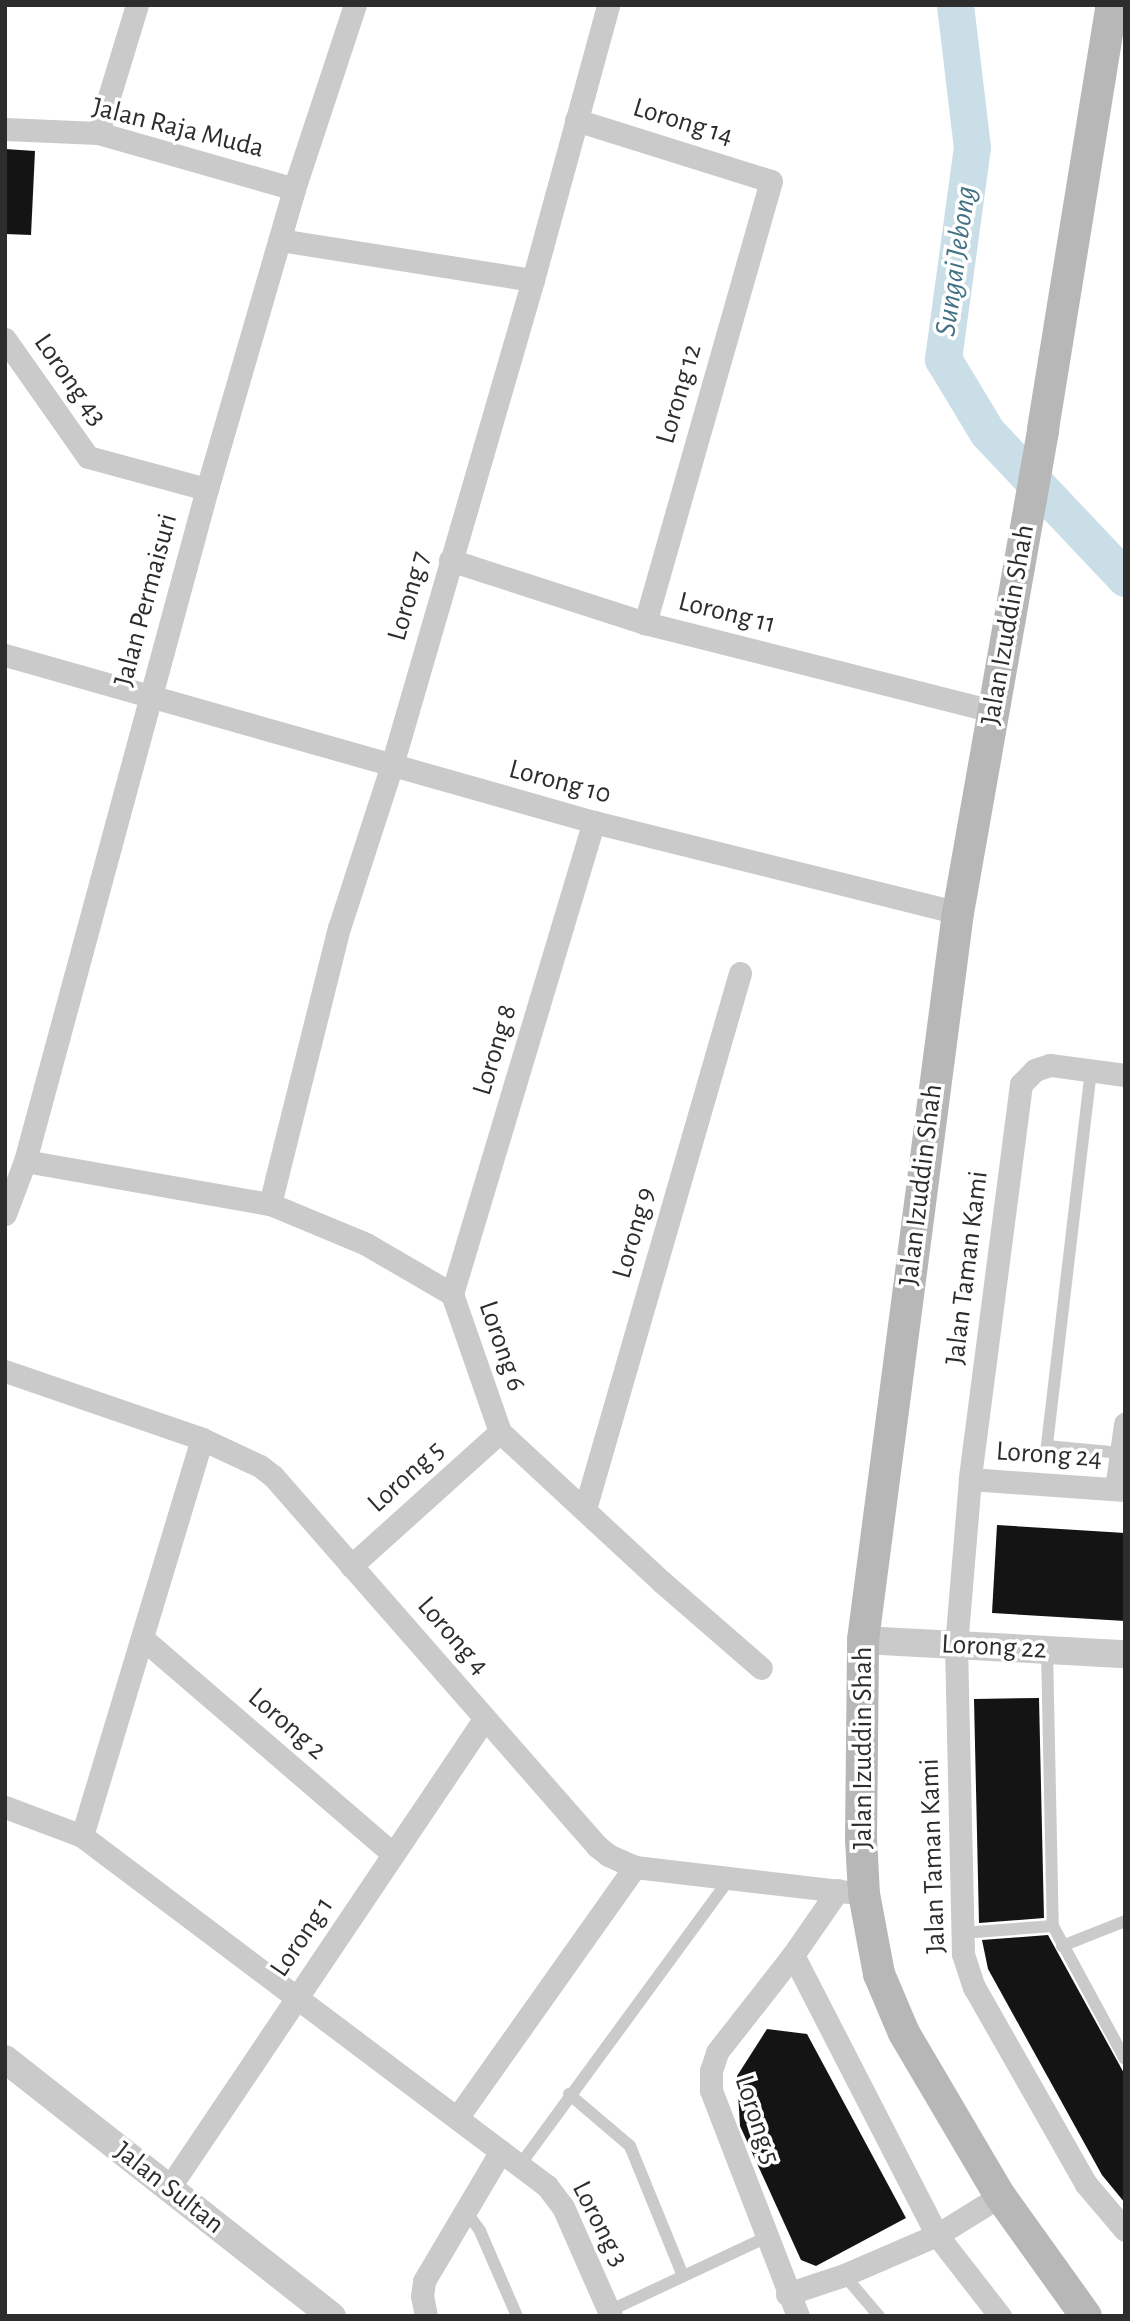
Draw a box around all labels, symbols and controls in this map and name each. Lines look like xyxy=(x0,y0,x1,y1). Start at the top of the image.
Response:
street label: Jalan Raja Muda xyxy=(89,90,267,166)
street label: Lorong 14 xyxy=(629,91,737,153)
water label: Sungai Jebong xyxy=(928,183,984,339)
street label: Lorong 43 xyxy=(26,327,114,433)
street label: Lorong 12 xyxy=(649,340,709,448)
street label: Jalan Permaisuri xyxy=(107,510,185,690)
street label: Jalan Izuddin Shah xyxy=(974,522,1042,728)
street label: Lorong 7 xyxy=(380,547,438,645)
street label: Lorong 11 xyxy=(675,585,779,641)
street label: Lorong 10 xyxy=(505,752,615,812)
street label: Lorong 8 xyxy=(465,1001,525,1099)
street label: Jalan Izuddin Shah xyxy=(892,1082,950,1288)
street label: Jalan Taman Kami xyxy=(938,1169,996,1367)
street label: Lorong 9 xyxy=(605,1184,663,1282)
street label: Lorong 6 xyxy=(471,1297,533,1395)
street label: Lorong 5 xyxy=(361,1434,451,1520)
street label: Lorong 24 xyxy=(995,1435,1103,1475)
street label: Lorong 4 xyxy=(410,1590,496,1682)
street label: Lorong 22 xyxy=(940,1627,1048,1667)
street label: Jalan Izuddin Shah xyxy=(846,1647,880,1849)
street label: Lorong 2 xyxy=(241,1681,333,1767)
street label: Jalan Taman Kami xyxy=(913,1758,953,1954)
street label: Lorong 1 xyxy=(263,1890,341,1984)
street label: Lorong 5 xyxy=(727,2071,787,2169)
street label: Jalan Sultan xyxy=(107,2135,231,2241)
street label: Lorong 3 xyxy=(564,2176,636,2272)

